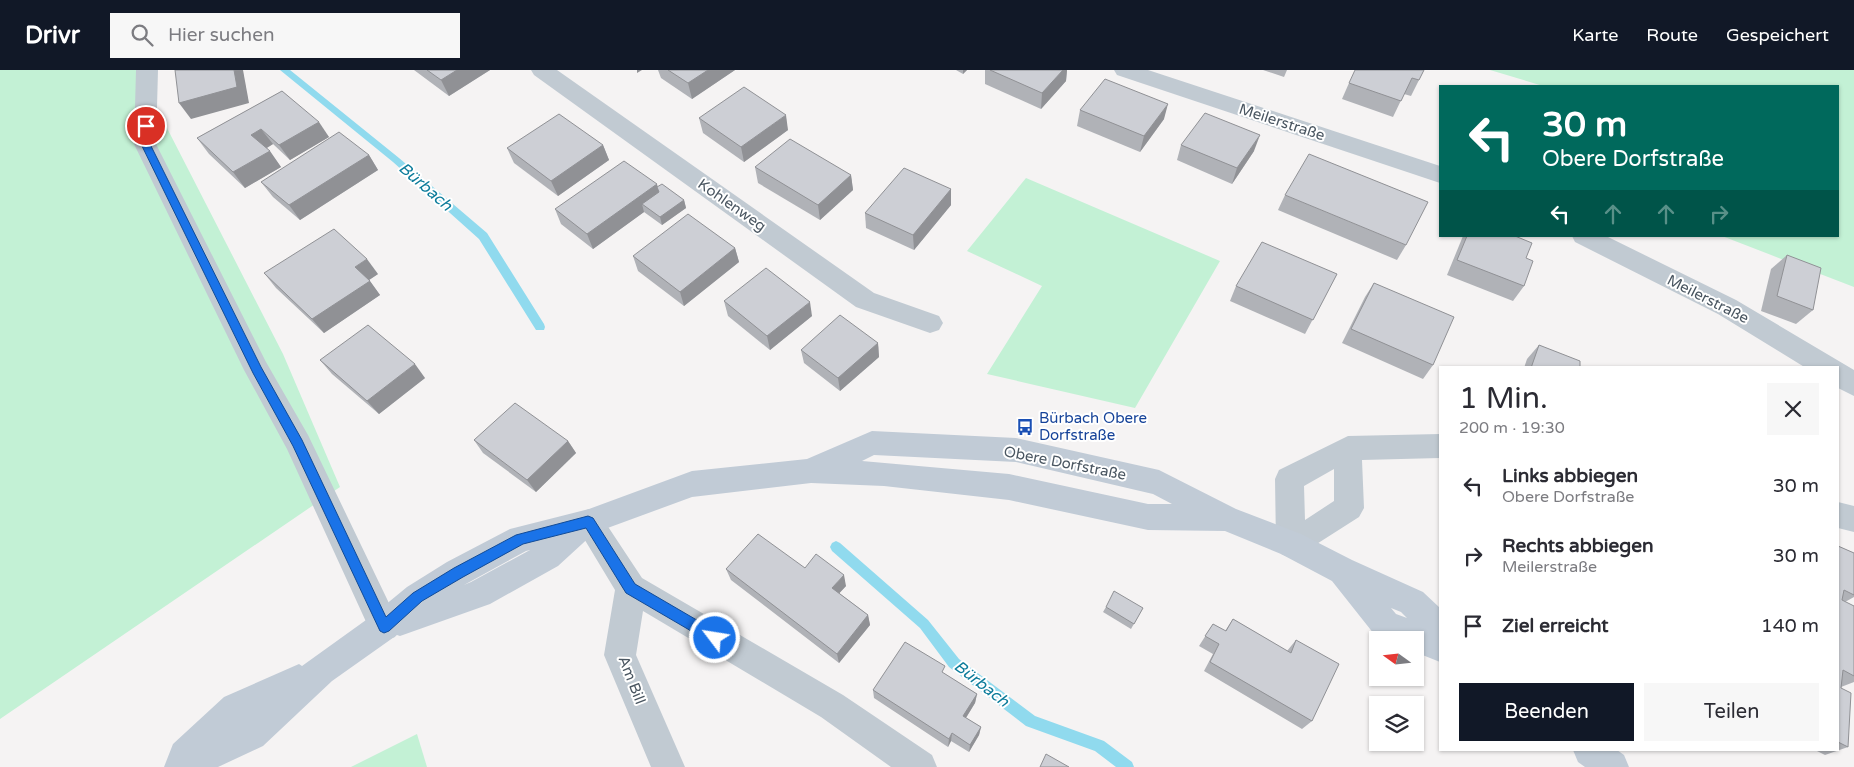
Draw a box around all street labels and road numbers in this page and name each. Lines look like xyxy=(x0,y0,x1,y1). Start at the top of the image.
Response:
street label: Meilerstraße xyxy=(1237,100,1327,144)
street label: Kohlenweg xyxy=(694,175,770,235)
street label: Meilerstraße xyxy=(1664,271,1752,327)
street label: Obere Dorfstraße xyxy=(1002,442,1128,484)
street label: Am Bill xyxy=(615,653,649,707)

